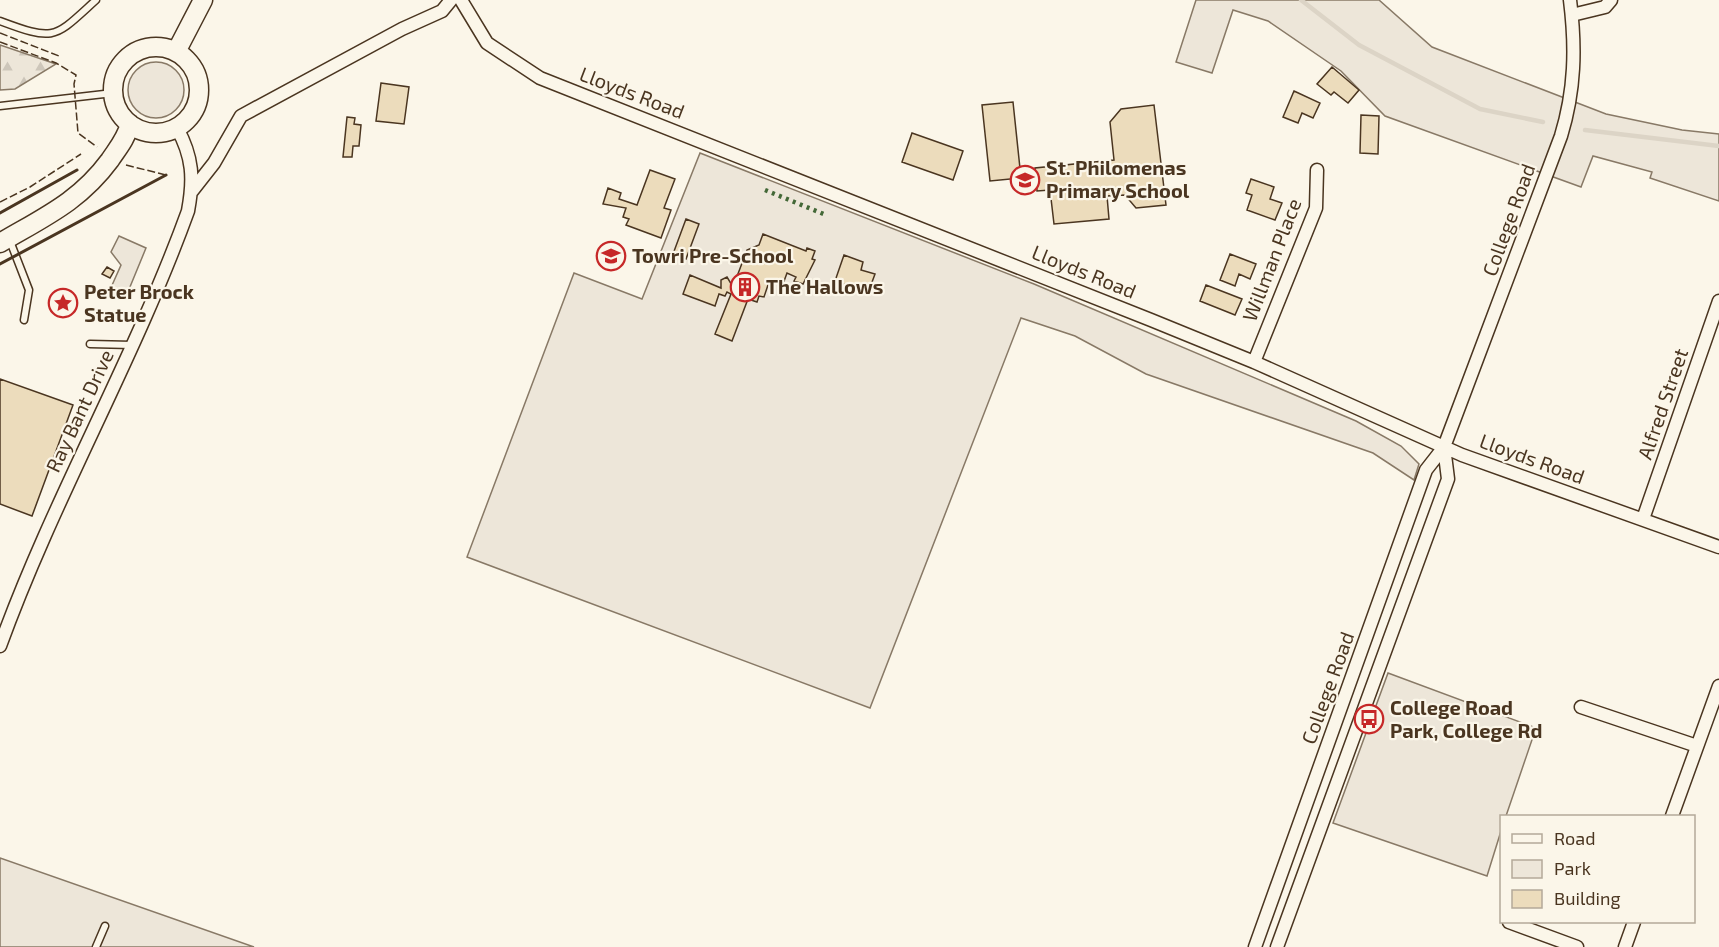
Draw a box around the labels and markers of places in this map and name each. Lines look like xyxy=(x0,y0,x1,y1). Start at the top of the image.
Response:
place label: St. Philomenas Primary School xyxy=(1046,155,1190,203)
school or university icon: St. Philomenas Primary School xyxy=(1009,164,1041,196)
school or university icon: Towri Pre-School xyxy=(595,240,627,272)
place label: Towri Pre-School xyxy=(632,243,794,267)
building icon: The Hallows xyxy=(729,271,761,303)
place label: The Hallows xyxy=(766,274,883,298)
place label: Peter Brock Statue xyxy=(84,279,195,326)
place icon: Peter Brock Statue xyxy=(47,287,79,319)
place label: College Road Park, College Rd xyxy=(1390,695,1542,742)
bus stop icon: College Road Park, College Rd xyxy=(1353,703,1385,735)

